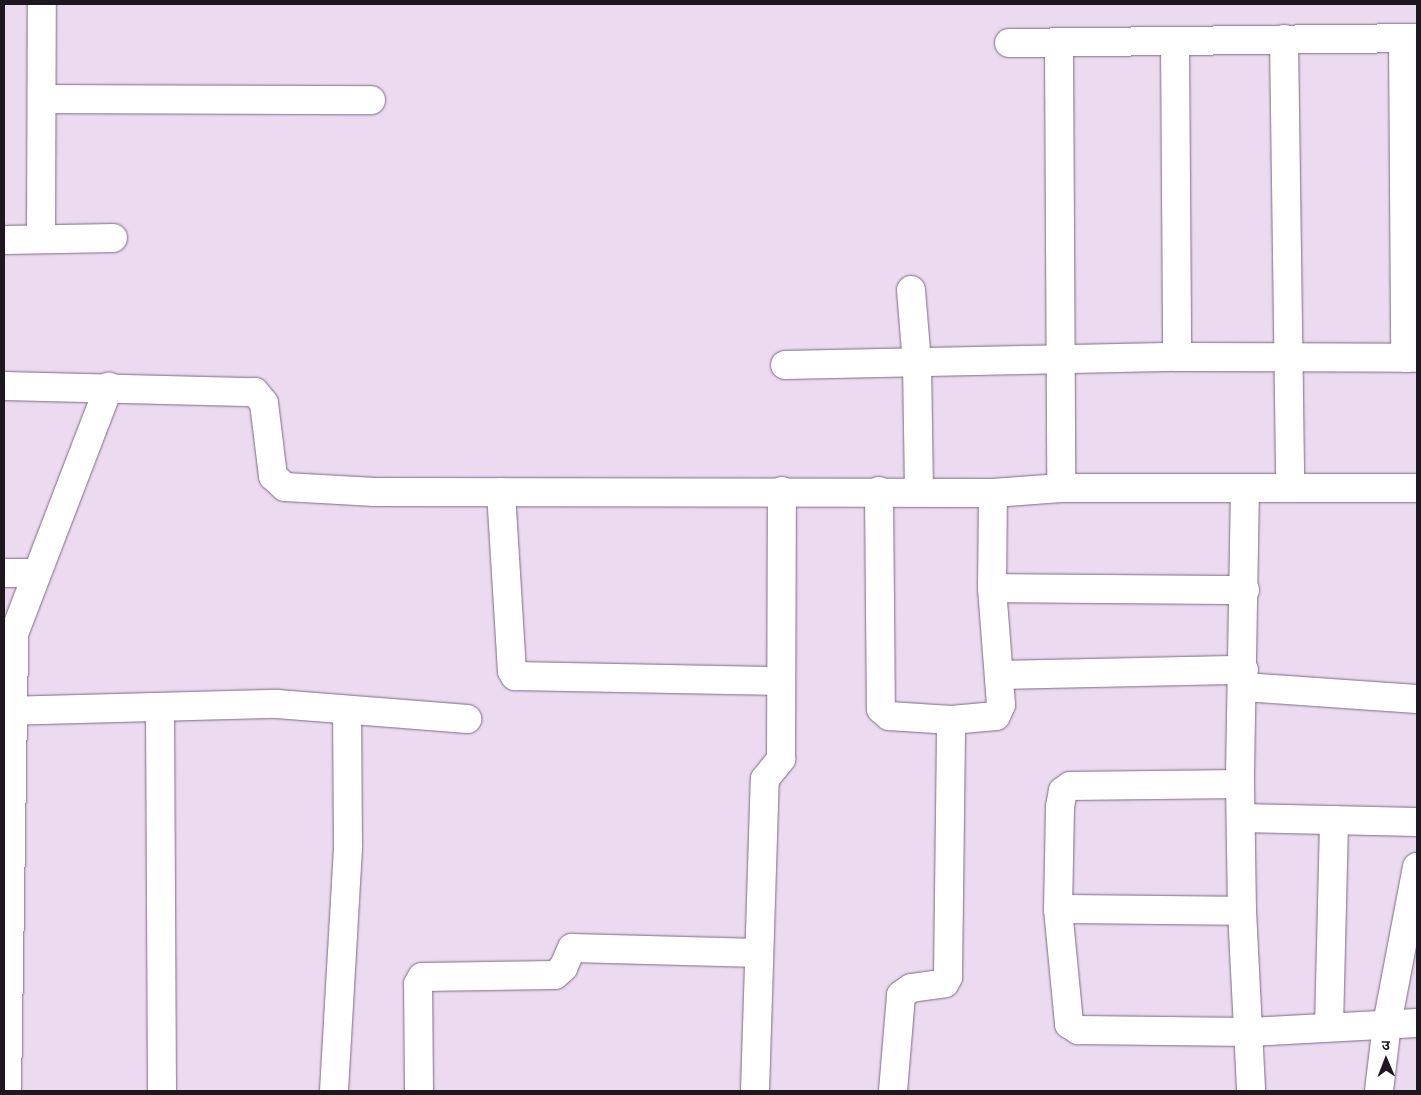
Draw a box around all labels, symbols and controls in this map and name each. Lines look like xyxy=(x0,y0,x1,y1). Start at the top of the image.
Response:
north arrow xyxy=(1361,1035,1411,1085)
text: उ xyxy=(1381,1037,1390,1053)

